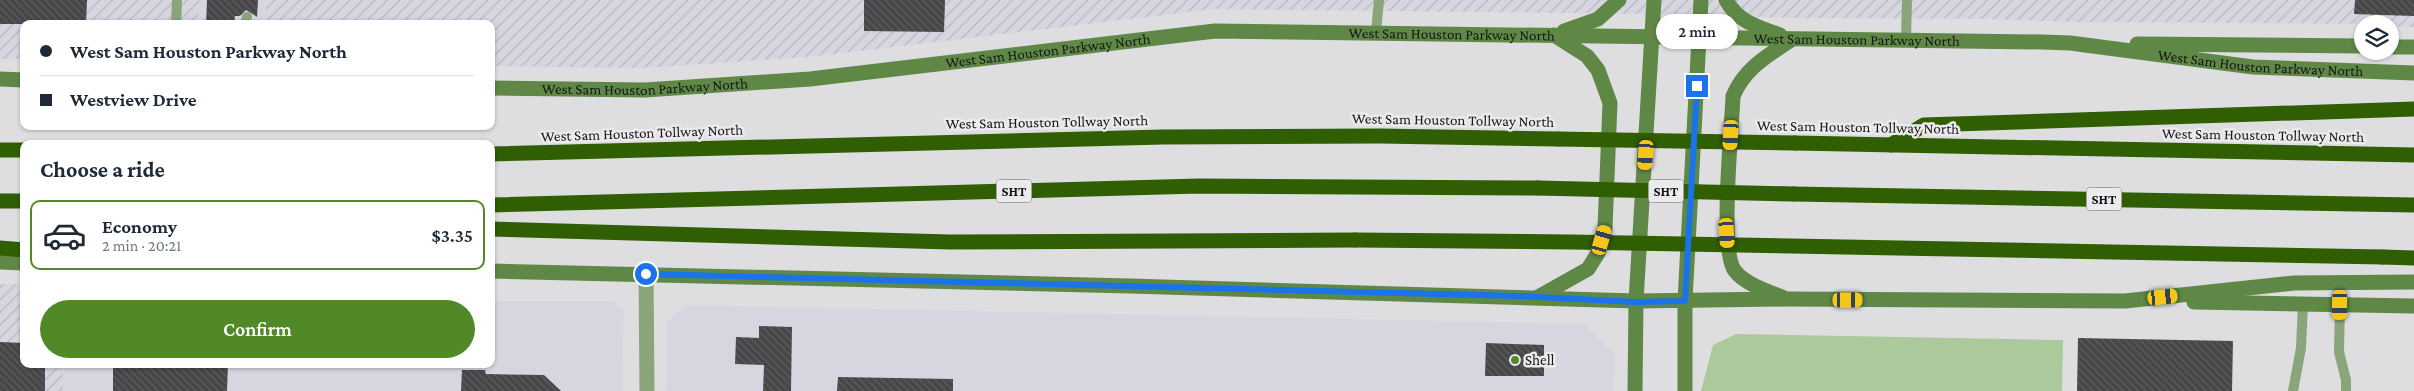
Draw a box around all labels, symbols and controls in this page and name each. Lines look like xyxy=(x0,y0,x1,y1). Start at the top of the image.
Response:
callout: 2 min xyxy=(1656,13,1738,48)
map controls xyxy=(2354,15,2399,60)
button: layers xyxy=(2354,15,2399,60)
text: 2 min xyxy=(1678,23,1716,40)
street label: West Sam Houston Parkway North xyxy=(1349,25,1555,44)
street label: West Sam Houston Parkway North xyxy=(1754,30,1960,49)
street label: West Sam Houston Parkway North xyxy=(945,31,1151,71)
text: West Sam Houston Parkway North xyxy=(70,41,347,62)
street label: West Sam Houston Parkway North xyxy=(2157,47,2363,79)
street label: West Sam Houston Parkway North xyxy=(542,75,748,98)
route end xyxy=(1686,75,1708,97)
text: Westview Drive xyxy=(70,89,197,110)
street label: West Sam Houston Tollway North xyxy=(1352,110,1554,131)
street label: West Sam Houston Tollway North xyxy=(946,112,1148,133)
street label: West Sam Houston Tollway North xyxy=(1757,117,1959,138)
car xyxy=(1722,120,1739,150)
street label: West Sam Houston Tollway North xyxy=(541,121,744,146)
street label: West Sam Houston Tollway North xyxy=(2162,125,2364,146)
car xyxy=(1637,140,1654,170)
text: Choose a ride xyxy=(40,157,165,182)
road number: SHT xyxy=(996,180,1032,202)
road number: SHT xyxy=(1648,180,1684,202)
road number: SHT xyxy=(2086,188,2122,210)
icon: car xyxy=(42,213,87,258)
text: Economy xyxy=(102,216,177,237)
car xyxy=(1718,218,1735,248)
car xyxy=(1590,224,1613,256)
text: $3.35 xyxy=(431,225,473,246)
text: 2 min · 20:21 xyxy=(102,237,181,254)
route start xyxy=(635,263,657,285)
car xyxy=(2147,288,2178,306)
car xyxy=(2332,290,2347,320)
car xyxy=(1833,293,1863,308)
button: Confirm xyxy=(40,300,475,358)
place label: Shell xyxy=(1525,352,1555,368)
marker: Shell xyxy=(1509,354,1521,366)

